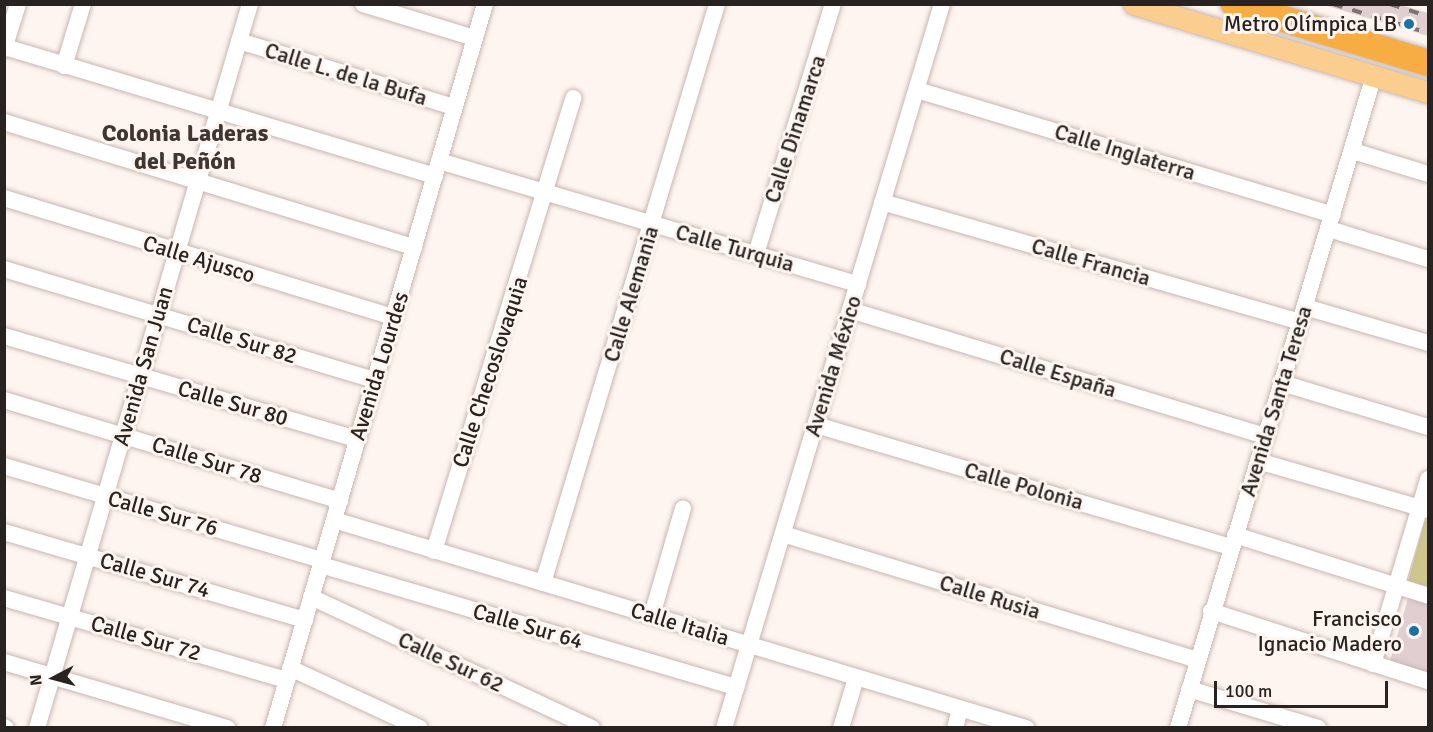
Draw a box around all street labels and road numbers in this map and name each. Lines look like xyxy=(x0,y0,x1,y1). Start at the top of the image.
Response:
street label: Calle L. de la Bufa xyxy=(262,37,430,111)
street label: Calle Dinamarca xyxy=(759,52,831,206)
street label: Calle Inglaterra xyxy=(1051,118,1199,186)
street label: Calle Turquia xyxy=(673,218,797,278)
street label: Calle Alemania xyxy=(598,223,664,365)
street label: Calle Ajusco xyxy=(140,229,258,289)
street label: Calle Francia xyxy=(1029,232,1153,292)
street label: Calle Checoslovaquia xyxy=(447,273,533,471)
street label: Avenida San Juan xyxy=(108,283,178,449)
street label: Avenida Lourdes xyxy=(344,288,414,444)
street label: Avenida México xyxy=(799,292,867,440)
street label: Avenida Santa Teresa xyxy=(1234,302,1318,500)
street label: Calle Sur 82 xyxy=(184,311,300,369)
street label: Calle España xyxy=(996,343,1120,403)
street label: Calle Sur 80 xyxy=(175,375,291,431)
street label: Calle Sur 78 xyxy=(149,431,265,489)
street label: Calle Polonia xyxy=(961,456,1087,516)
street label: Calle Sur 76 xyxy=(105,485,221,541)
street label: Calle Sur 74 xyxy=(97,547,213,603)
street label: Calle Rusia xyxy=(936,569,1044,625)
street label: Calle Italia xyxy=(628,597,732,651)
street label: Calle Sur 64 xyxy=(470,598,586,654)
street label: Calle Sur 72 xyxy=(88,610,204,666)
street label: Calle Sur 62 xyxy=(394,626,508,698)

